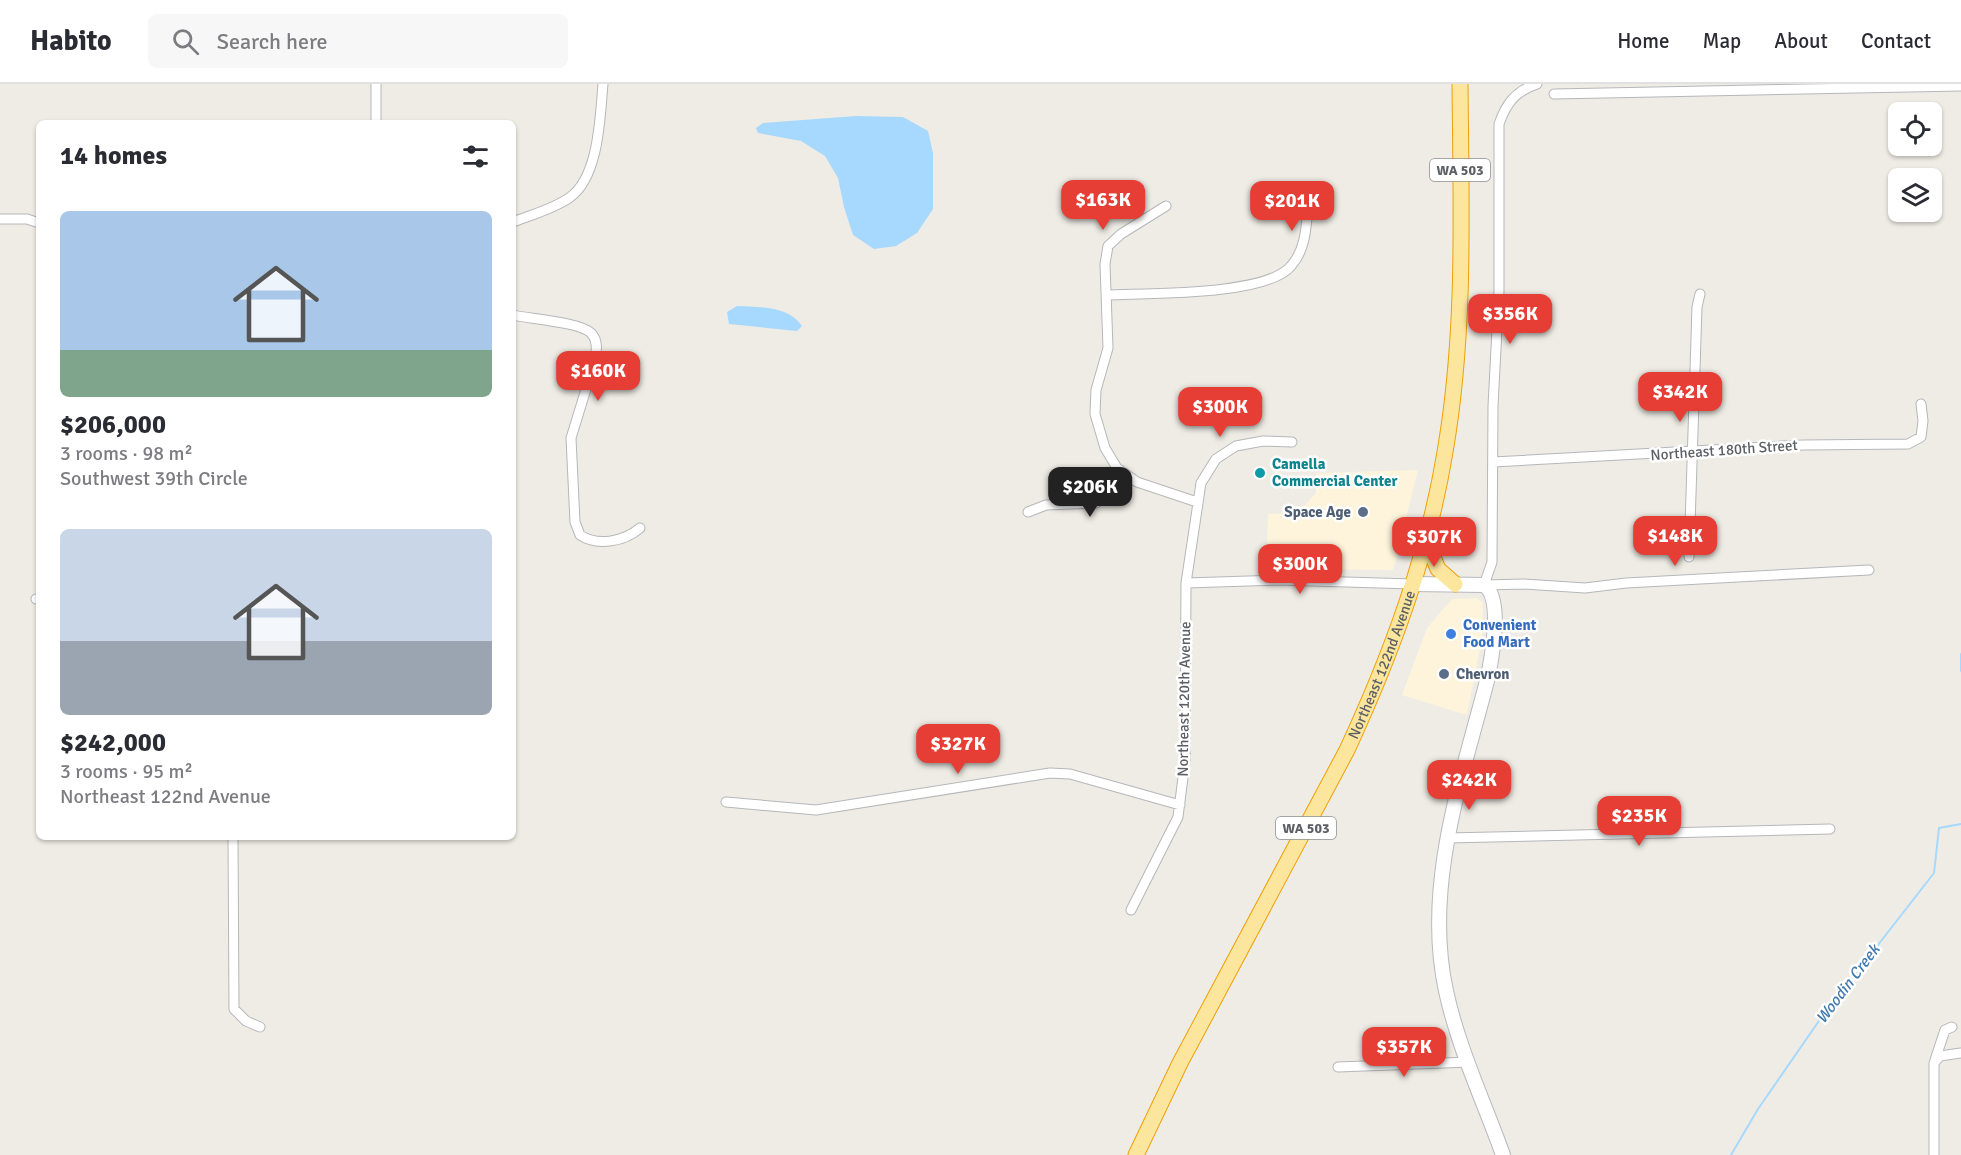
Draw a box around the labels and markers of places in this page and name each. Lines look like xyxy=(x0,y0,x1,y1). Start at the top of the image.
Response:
pin: $163K xyxy=(1061,180,1145,231)
pin: $201K xyxy=(1250,181,1334,232)
pin: $356K xyxy=(1468,294,1552,345)
pin: $160K xyxy=(556,351,640,402)
pin: $342K xyxy=(1638,372,1722,423)
pin: $300K xyxy=(1178,387,1262,438)
place label: Camella Commercial Center xyxy=(1272,455,1397,490)
marker: Camella Commercial Center xyxy=(1253,466,1267,480)
pin: $206K xyxy=(1048,467,1132,518)
place label: Space Age xyxy=(1284,503,1351,521)
marker: Space Age xyxy=(1356,505,1370,519)
pin: $148K xyxy=(1633,516,1717,567)
pin: $307K xyxy=(1392,517,1476,568)
pin: $300K xyxy=(1258,544,1342,595)
place label: Convenient Food Mart xyxy=(1463,616,1537,651)
marker: Convenient Food Mart xyxy=(1444,627,1458,641)
place label: Chevron xyxy=(1456,665,1510,683)
marker: Chevron xyxy=(1437,667,1451,681)
pin: $327K xyxy=(916,724,1000,775)
pin: $242K xyxy=(1427,760,1511,811)
pin: $235K xyxy=(1597,796,1681,847)
pin: $357K xyxy=(1362,1027,1446,1078)

